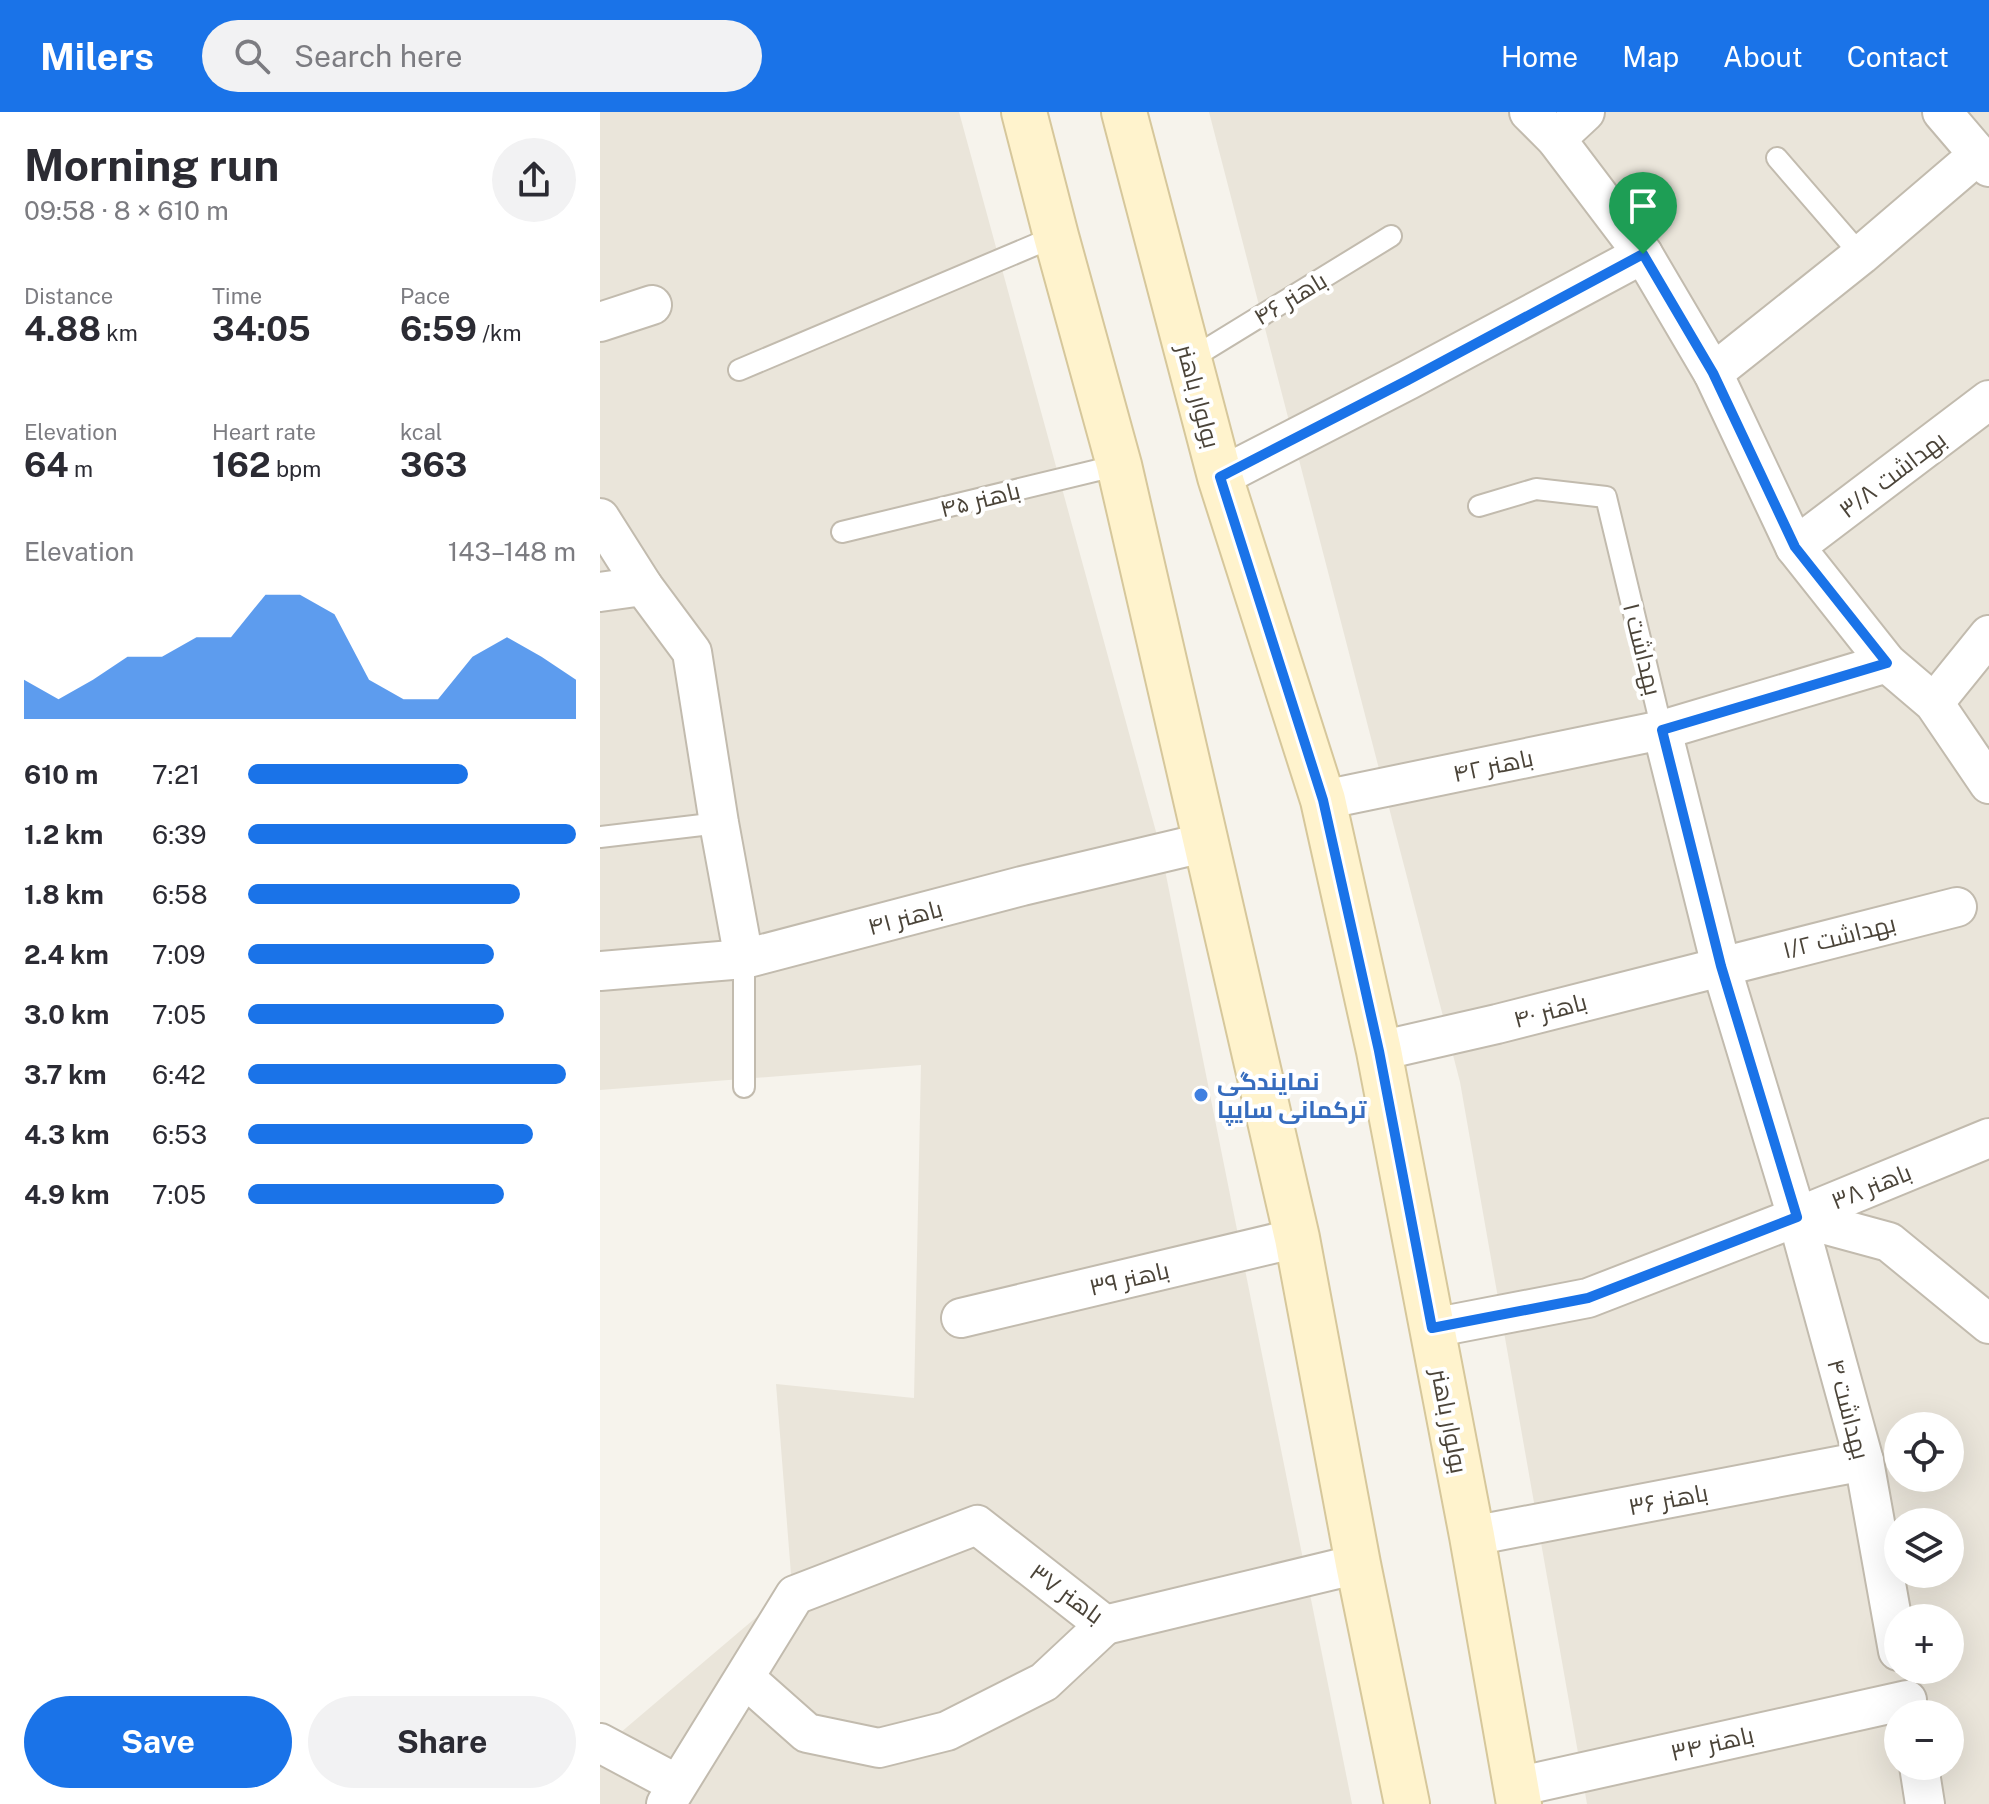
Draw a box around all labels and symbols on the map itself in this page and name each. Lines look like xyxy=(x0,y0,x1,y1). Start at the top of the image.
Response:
pin xyxy=(1609,172,1677,254)
street label: باهنر ۴۶ xyxy=(1248,265,1332,331)
street label: بولوار باهنر xyxy=(1171,339,1226,451)
street label: بهداشت ۳/۸ xyxy=(1833,425,1952,524)
street label: باهنر ۴۵ xyxy=(937,476,1023,522)
street label: بهداشت ۱ xyxy=(1617,600,1668,698)
street label: باهنر ۴۲ xyxy=(1450,743,1536,787)
street label: باهنر ۴۱ xyxy=(865,894,945,940)
street label: بهداشت ۱/۲ xyxy=(1780,908,1899,965)
street label: باهنر ۴۰ xyxy=(1510,987,1590,1033)
place label: نمایندگی ترکمانی سایپا xyxy=(1217,1067,1368,1126)
marker: نمایندگی ترکمانی سایپا xyxy=(1192,1086,1210,1104)
street label: باهنر ۳۸ xyxy=(1827,1157,1915,1215)
street label: باهنر ۳۹ xyxy=(1086,1255,1172,1301)
street label: بهداشت ۴ xyxy=(1821,1356,1876,1463)
street label: بولوار باهنر xyxy=(1426,1364,1474,1476)
street label: باهنر ۳۶ xyxy=(1626,1478,1710,1520)
street label: باهنر ۳۷ xyxy=(1025,1557,1109,1629)
street label: باهنر ۳۴ xyxy=(1668,1720,1756,1766)

